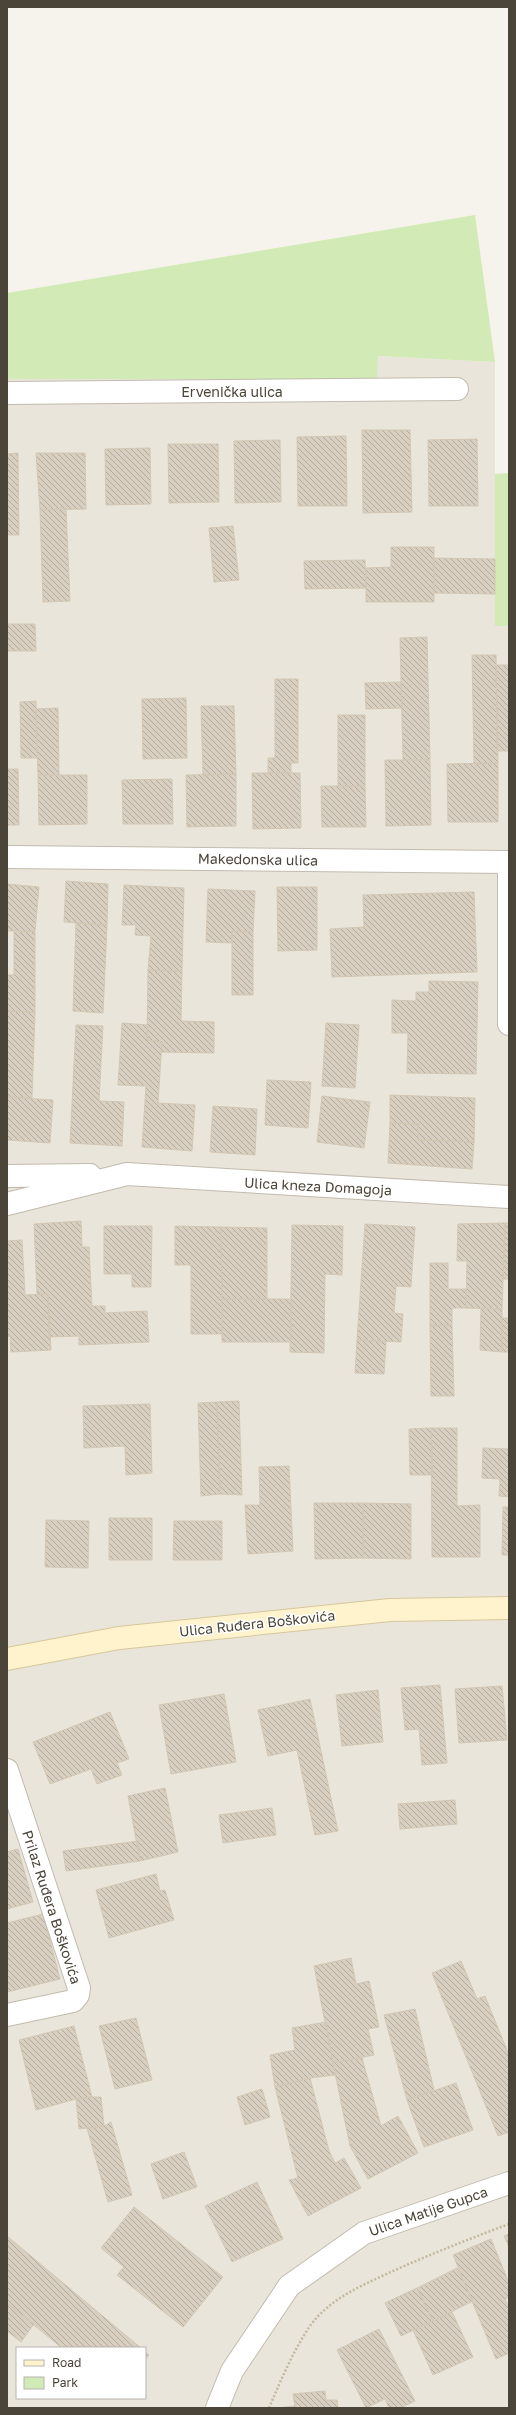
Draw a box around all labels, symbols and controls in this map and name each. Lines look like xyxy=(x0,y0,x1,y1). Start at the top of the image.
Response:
street label: Ervenička ulica xyxy=(181,383,283,400)
street label: Makedonska ulica xyxy=(198,849,318,869)
street label: Ulica kneza Domagoja xyxy=(244,1174,392,1198)
street label: Ulica Ruđera Boškovića xyxy=(178,1606,336,1640)
street label: Prilaz Ruđera Boškovića xyxy=(19,1828,85,1986)
street label: Ulica Matije Gupca xyxy=(366,2183,490,2239)
legend xyxy=(16,2347,146,2399)
text: Road xyxy=(52,2355,81,2370)
text: Park xyxy=(52,2375,78,2390)

